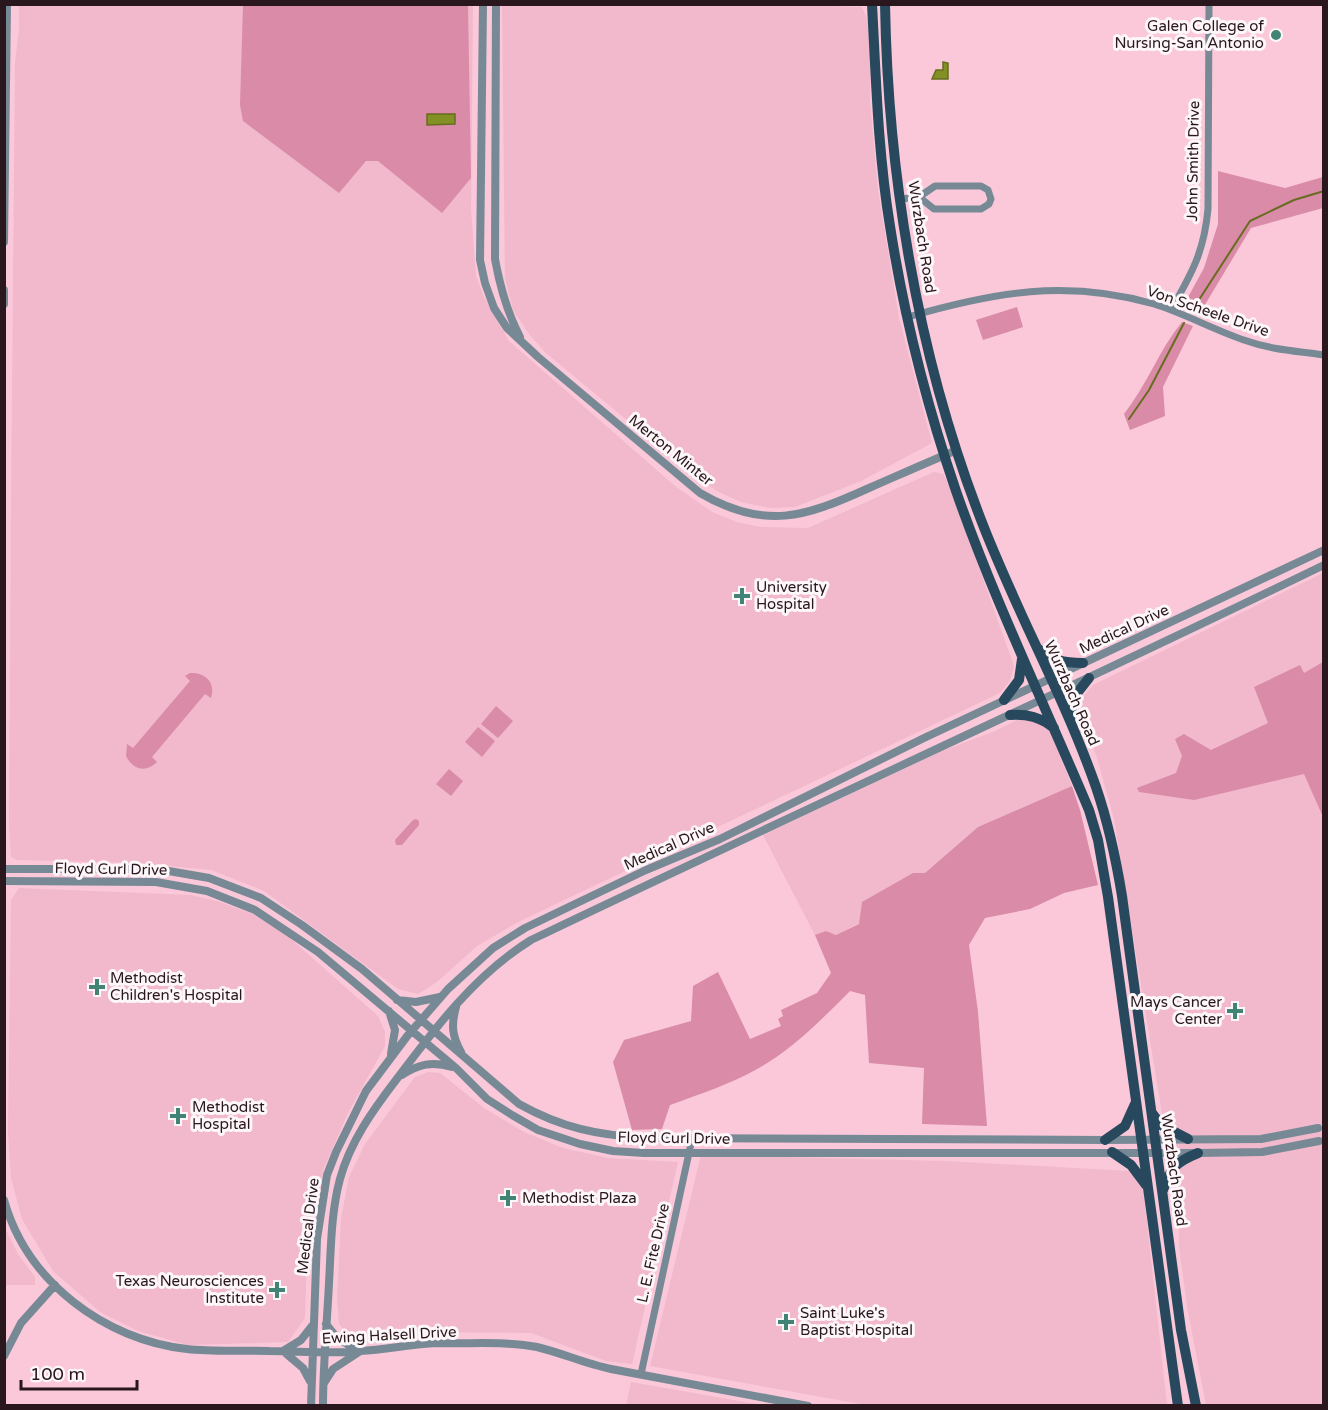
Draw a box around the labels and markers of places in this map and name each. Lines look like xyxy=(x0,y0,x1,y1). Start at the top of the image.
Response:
place label: Galen College of Nursing-San Antonio xyxy=(1114,17,1264,52)
marker: Galen College of Nursing-San Antonio xyxy=(1269,28,1283,42)
place label: University Hospital xyxy=(756,578,827,613)
marker: University Hospital xyxy=(733,587,751,605)
place label: Methodist Children's Hospital xyxy=(110,969,243,1004)
marker: Methodist Children's Hospital xyxy=(88,978,106,996)
place label: Mays Cancer Center xyxy=(1130,993,1222,1028)
marker: Mays Cancer Center xyxy=(1226,1002,1244,1020)
place label: Methodist Hospital xyxy=(192,1098,265,1133)
marker: Methodist Hospital xyxy=(169,1107,187,1125)
marker: Methodist Plaza xyxy=(499,1189,517,1207)
place label: Methodist Plaza xyxy=(522,1189,637,1207)
place label: Texas Neurosciences Institute xyxy=(115,1272,264,1307)
marker: Texas Neurosciences Institute xyxy=(268,1281,286,1299)
place label: Saint Luke's Baptist Hospital xyxy=(800,1304,913,1339)
marker: Saint Luke's Baptist Hospital xyxy=(777,1313,795,1331)

